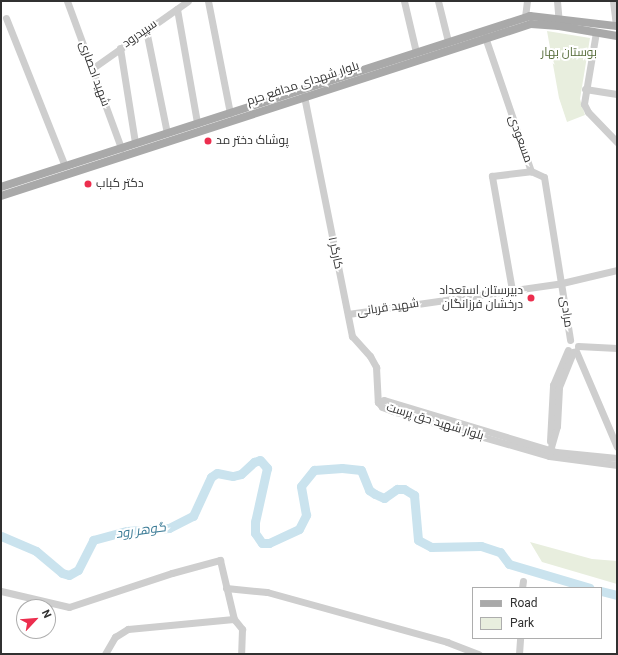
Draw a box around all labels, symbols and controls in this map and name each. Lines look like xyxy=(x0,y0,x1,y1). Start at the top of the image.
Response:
street label: سپیدرود xyxy=(120,17,160,51)
street label: شهید احصاری xyxy=(76,39,112,109)
park label: بوستان بهار xyxy=(541,46,597,60)
street label: بلوار شهدای مدافع حرم xyxy=(245,59,361,109)
street label: مسعودی xyxy=(505,113,535,165)
place label: پوشاک دختر مد xyxy=(216,134,289,148)
marker: پوشاک دختر مد xyxy=(203,136,213,146)
place label: دکتر کباب xyxy=(96,177,143,191)
marker: دکتر کباب xyxy=(83,179,93,189)
street label: کارگر ۱ xyxy=(325,236,345,270)
place label: دبیرستان استعداد درخشان فرزانگان xyxy=(439,284,523,312)
marker: دبیرستان استعداد درخشان فرزانگان xyxy=(526,293,536,303)
street label: مرادی xyxy=(557,296,575,328)
street label: شهید قربانی xyxy=(356,297,420,319)
street label: بلوار شهید حق پرست xyxy=(385,400,485,444)
water label: گوهر رود xyxy=(115,520,167,542)
legend xyxy=(472,587,602,639)
text: Road xyxy=(510,596,538,610)
north arrow xyxy=(16,599,56,639)
text: N xyxy=(39,608,54,620)
text: Park xyxy=(510,616,534,630)

